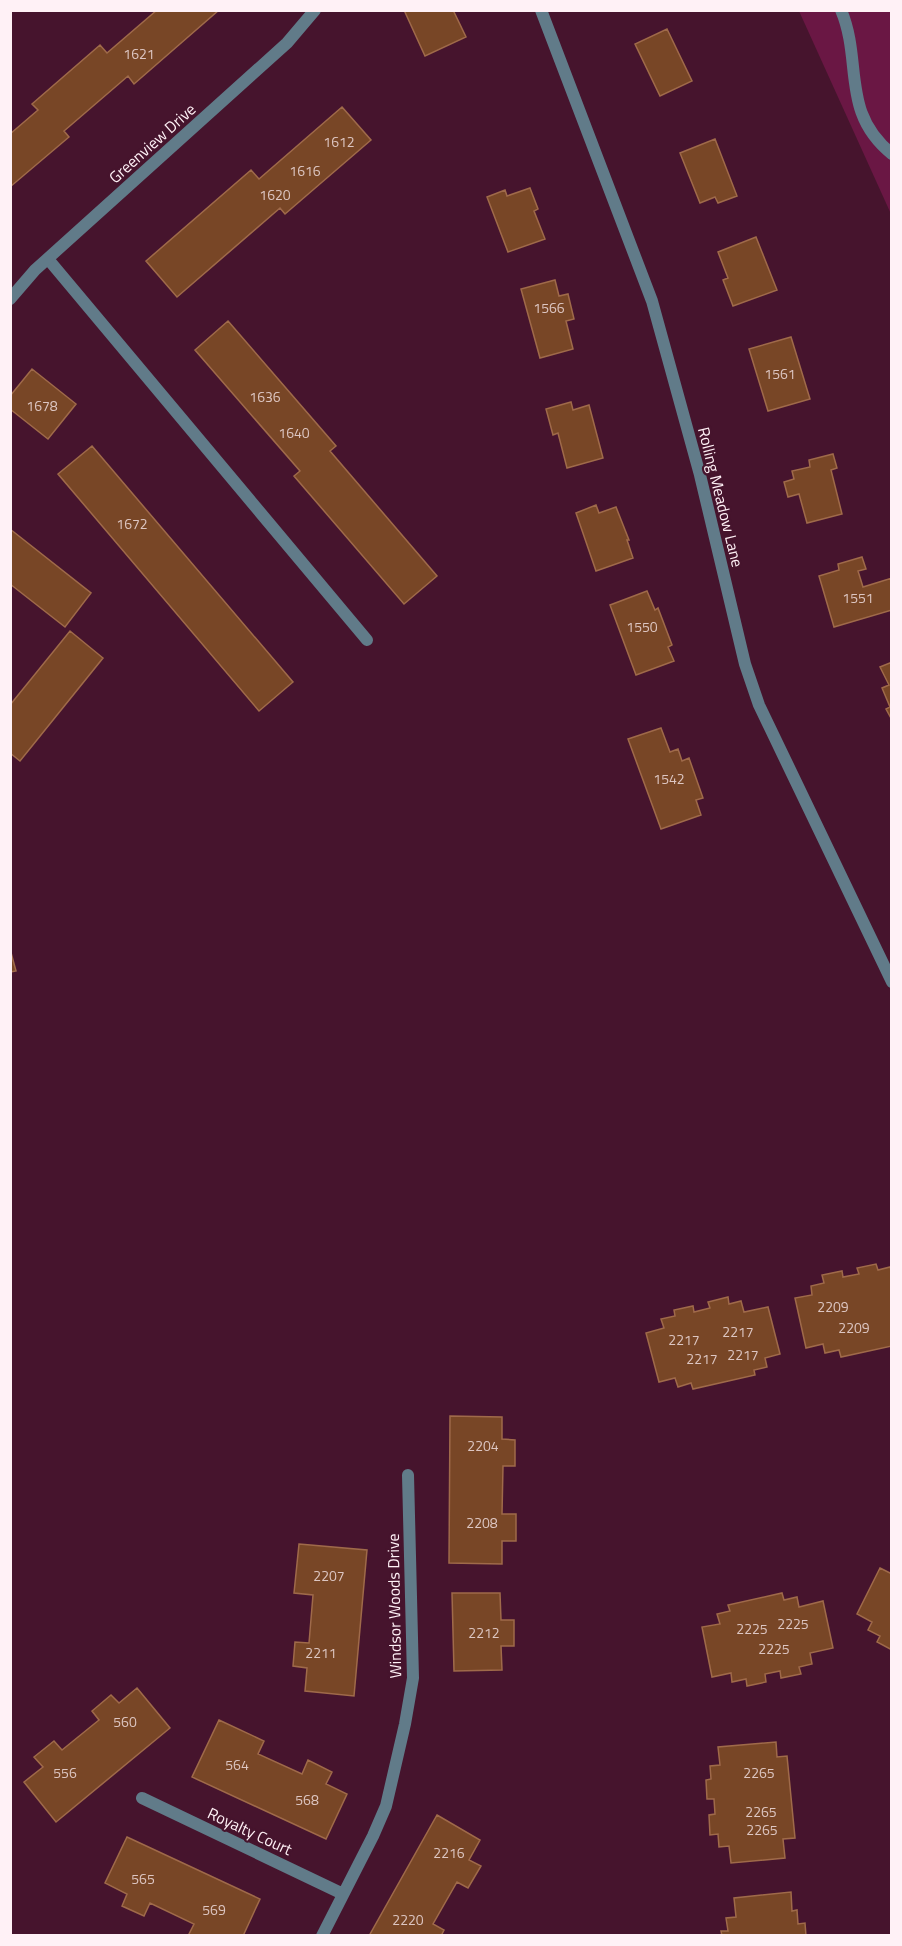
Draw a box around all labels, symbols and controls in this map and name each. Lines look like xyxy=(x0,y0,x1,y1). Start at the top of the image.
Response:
house number: 1621 xyxy=(123,43,155,64)
street label: Greenview Drive xyxy=(103,97,201,189)
house number: 1612 xyxy=(323,131,355,152)
house number: 1616 xyxy=(289,160,321,181)
house number: 1620 xyxy=(259,184,291,205)
house number: 1566 xyxy=(533,297,565,318)
house number: 1561 xyxy=(764,363,796,384)
house number: 1636 xyxy=(249,386,281,407)
house number: 1678 xyxy=(26,395,58,416)
house number: 1640 xyxy=(278,422,310,443)
street label: Rolling Meadow Lane xyxy=(692,424,750,570)
house number: 1672 xyxy=(116,513,148,534)
house number: 1551 xyxy=(842,587,874,608)
house number: 1550 xyxy=(626,616,658,637)
house number: 1542 xyxy=(653,768,685,789)
house number: 2209 xyxy=(817,1296,849,1317)
house number: 2209 xyxy=(838,1317,870,1338)
house number: 2217 xyxy=(722,1321,754,1342)
house number: 2217 xyxy=(668,1329,700,1350)
house number: 2217 xyxy=(727,1344,759,1365)
house number: 2217 xyxy=(686,1348,718,1369)
house number: 2204 xyxy=(467,1435,499,1456)
house number: 2208 xyxy=(466,1512,498,1533)
street label: Windsor Woods Drive xyxy=(381,1533,407,1679)
house number: 2207 xyxy=(313,1565,345,1586)
house number: 2225 xyxy=(777,1613,809,1634)
house number: 2225 xyxy=(736,1618,768,1639)
house number: 2212 xyxy=(468,1622,500,1643)
house number: 2225 xyxy=(758,1638,790,1659)
house number: 2211 xyxy=(305,1642,337,1663)
house number: 560 xyxy=(113,1711,137,1732)
house number: 564 xyxy=(225,1754,249,1775)
house number: 556 xyxy=(53,1762,77,1783)
house number: 2265 xyxy=(743,1762,775,1783)
house number: 568 xyxy=(295,1789,319,1810)
street label: Royalty Court xyxy=(204,1801,297,1861)
house number: 2265 xyxy=(745,1801,777,1822)
house number: 2265 xyxy=(746,1819,778,1840)
house number: 2216 xyxy=(433,1842,465,1863)
house number: 565 xyxy=(131,1868,155,1889)
house number: 569 xyxy=(202,1899,226,1920)
house number: 2220 xyxy=(392,1909,424,1930)

